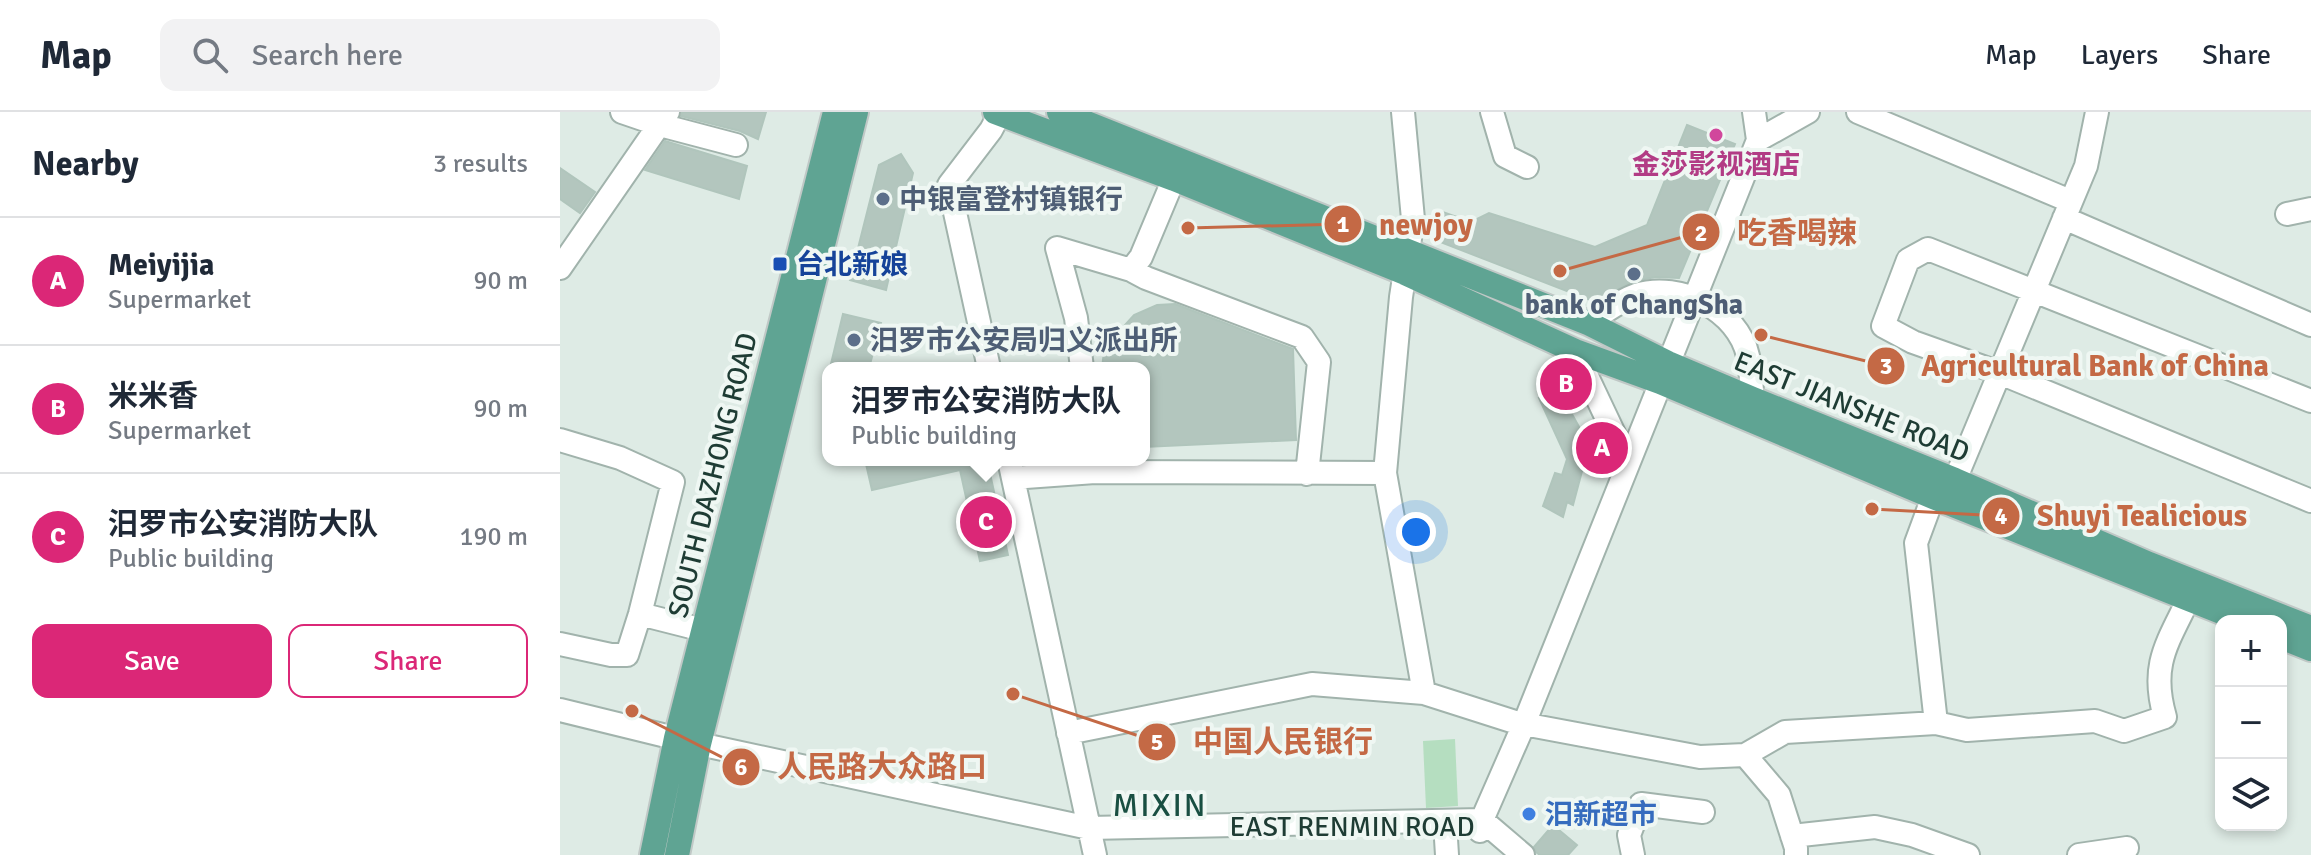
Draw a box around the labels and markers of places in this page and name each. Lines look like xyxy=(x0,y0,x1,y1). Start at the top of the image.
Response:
marker: 金莎影视酒店 xyxy=(1707,126,1725,144)
place label: 金莎影视酒店 xyxy=(1632,148,1800,182)
place label: 中银富登村镇银行 xyxy=(899,183,1123,217)
marker: 中银富登村镇银行 xyxy=(874,190,892,208)
callout: newjoy xyxy=(1323,197,1489,251)
callout: 吃香喝辣 xyxy=(1681,205,1873,259)
place label: 台北新娘 xyxy=(796,248,908,282)
marker: 台北新娘 xyxy=(771,255,789,273)
marker: bank of ChangSha xyxy=(1625,265,1643,283)
place label: bank of ChangSha xyxy=(1525,288,1743,322)
place label: 汨罗市公安局归义派出所 xyxy=(870,324,1178,358)
marker: 汨罗市公安局归义派出所 xyxy=(845,331,863,349)
callout: Agricultural Bank of China xyxy=(1866,339,2285,393)
pin: B xyxy=(1540,354,1592,414)
pin: A xyxy=(1576,418,1628,478)
callout: Shuyi Tealicious xyxy=(1981,489,2263,543)
pin: C xyxy=(960,492,1012,552)
callout: 中国人民银行 xyxy=(1137,715,1389,769)
callout: 人民路大众路口 xyxy=(721,740,1003,794)
place label: 汨新超市 xyxy=(1545,798,1657,832)
marker: 汨新超市 xyxy=(1520,805,1538,823)

